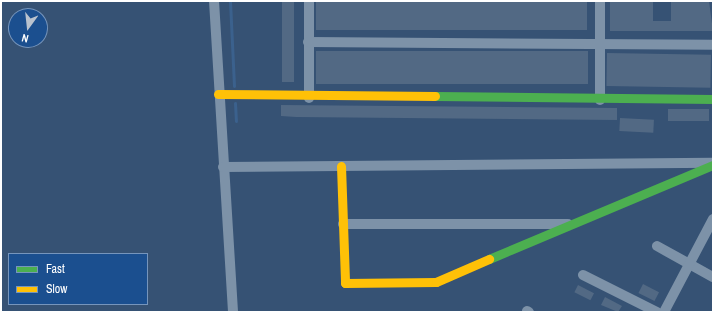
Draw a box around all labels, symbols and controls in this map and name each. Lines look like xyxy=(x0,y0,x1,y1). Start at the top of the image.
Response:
north arrow xyxy=(8,8,48,48)
text: N xyxy=(20,31,30,46)
legend xyxy=(8,253,148,305)
text: Fast xyxy=(46,261,65,277)
text: Slow xyxy=(46,281,67,297)

